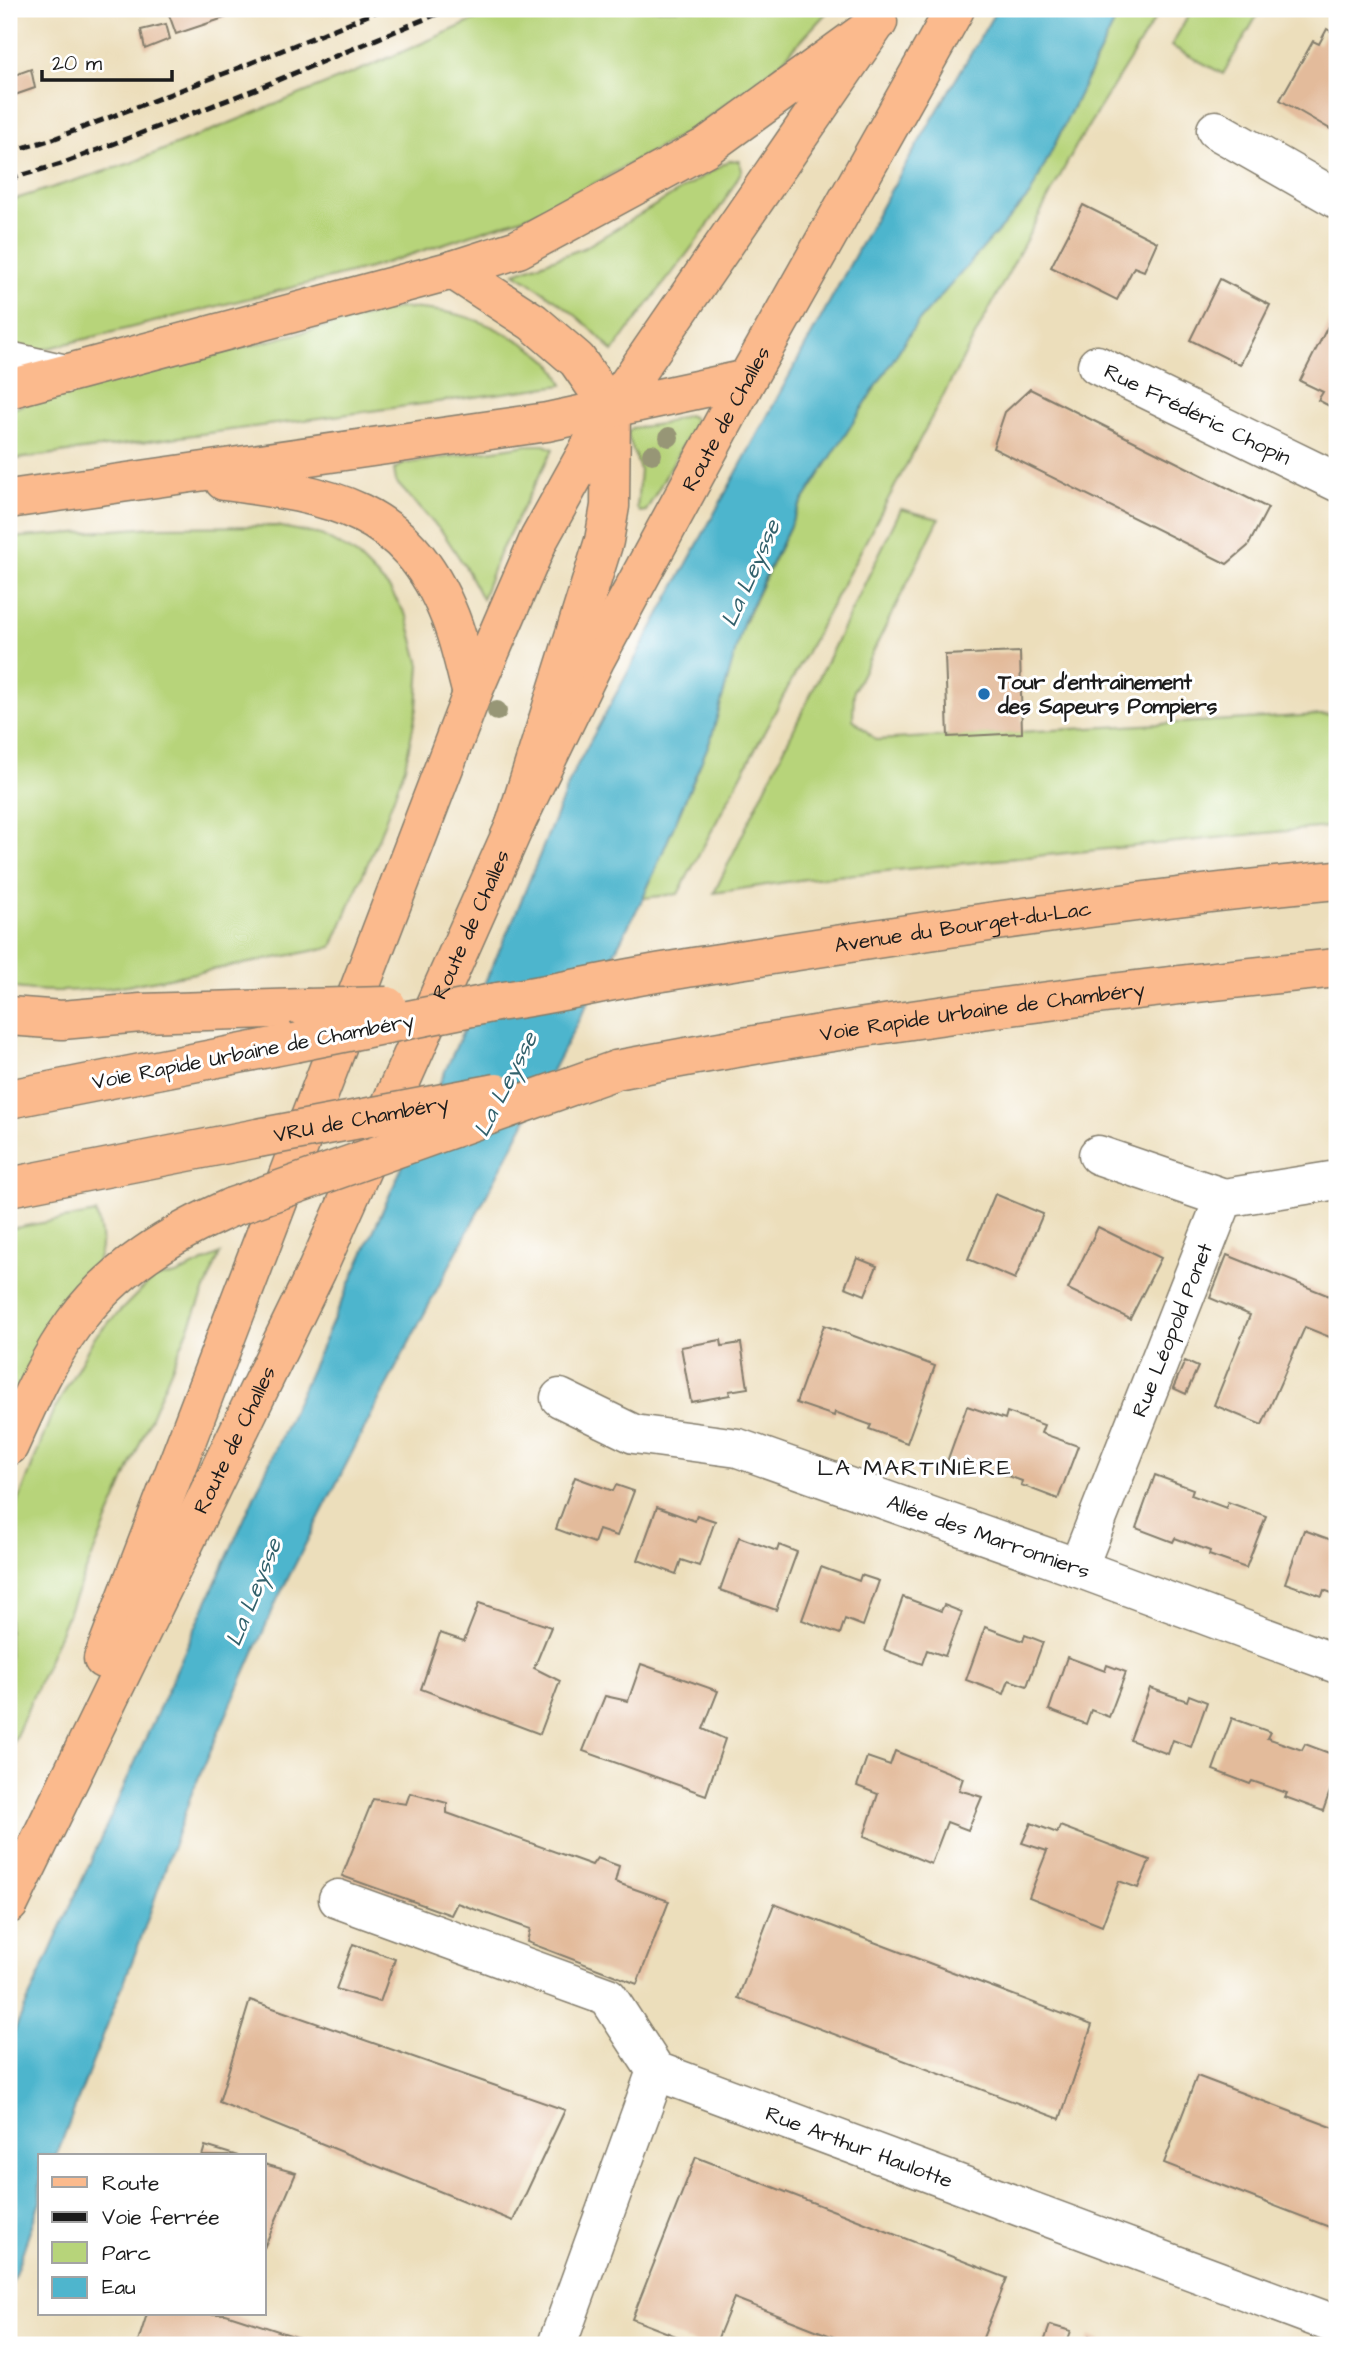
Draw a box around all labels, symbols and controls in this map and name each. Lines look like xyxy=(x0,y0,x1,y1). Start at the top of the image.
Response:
scale bar xyxy=(42,38,172,82)
text: 20 m xyxy=(52,49,103,78)
street label: Route de Challes xyxy=(675,341,778,496)
street label: Rue Frédéric Chopin xyxy=(1099,357,1296,472)
water label: La Leysse xyxy=(713,514,790,632)
place label: Tour d'entrainement des Sapeurs Pompiers xyxy=(997,668,1218,722)
marker: Tour d'entrainement des Sapeurs Pompiers xyxy=(976,686,992,702)
street label: Route de Challes xyxy=(425,845,517,1004)
street label: Avenue du Bourget-du-Lac xyxy=(832,894,1093,960)
street label: Voie Rapide Urbaine de Chambéry xyxy=(818,975,1147,1049)
street label: Voie Rapide Urbaine de Chambéry xyxy=(90,1006,417,1099)
water label: La Leysse xyxy=(466,1025,547,1143)
street label: VRU de Chambéry xyxy=(271,1088,452,1150)
street label: Rue Léopold Ponet xyxy=(1125,1238,1220,1421)
street label: Route de Challes xyxy=(187,1361,283,1519)
district label: LA MARTINIÈRE xyxy=(817,1452,1013,1484)
street label: Allée des Marronniers xyxy=(883,1488,1094,1586)
water label: La Leysse xyxy=(218,1532,292,1651)
street label: Rue Arthur Haulotte xyxy=(761,2099,957,2195)
legend xyxy=(38,2154,266,2316)
text: Route xyxy=(102,2169,159,2198)
text: Voie ferrée xyxy=(102,2203,220,2232)
text: Parc xyxy=(102,2239,151,2268)
text: Eau xyxy=(102,2273,136,2302)

